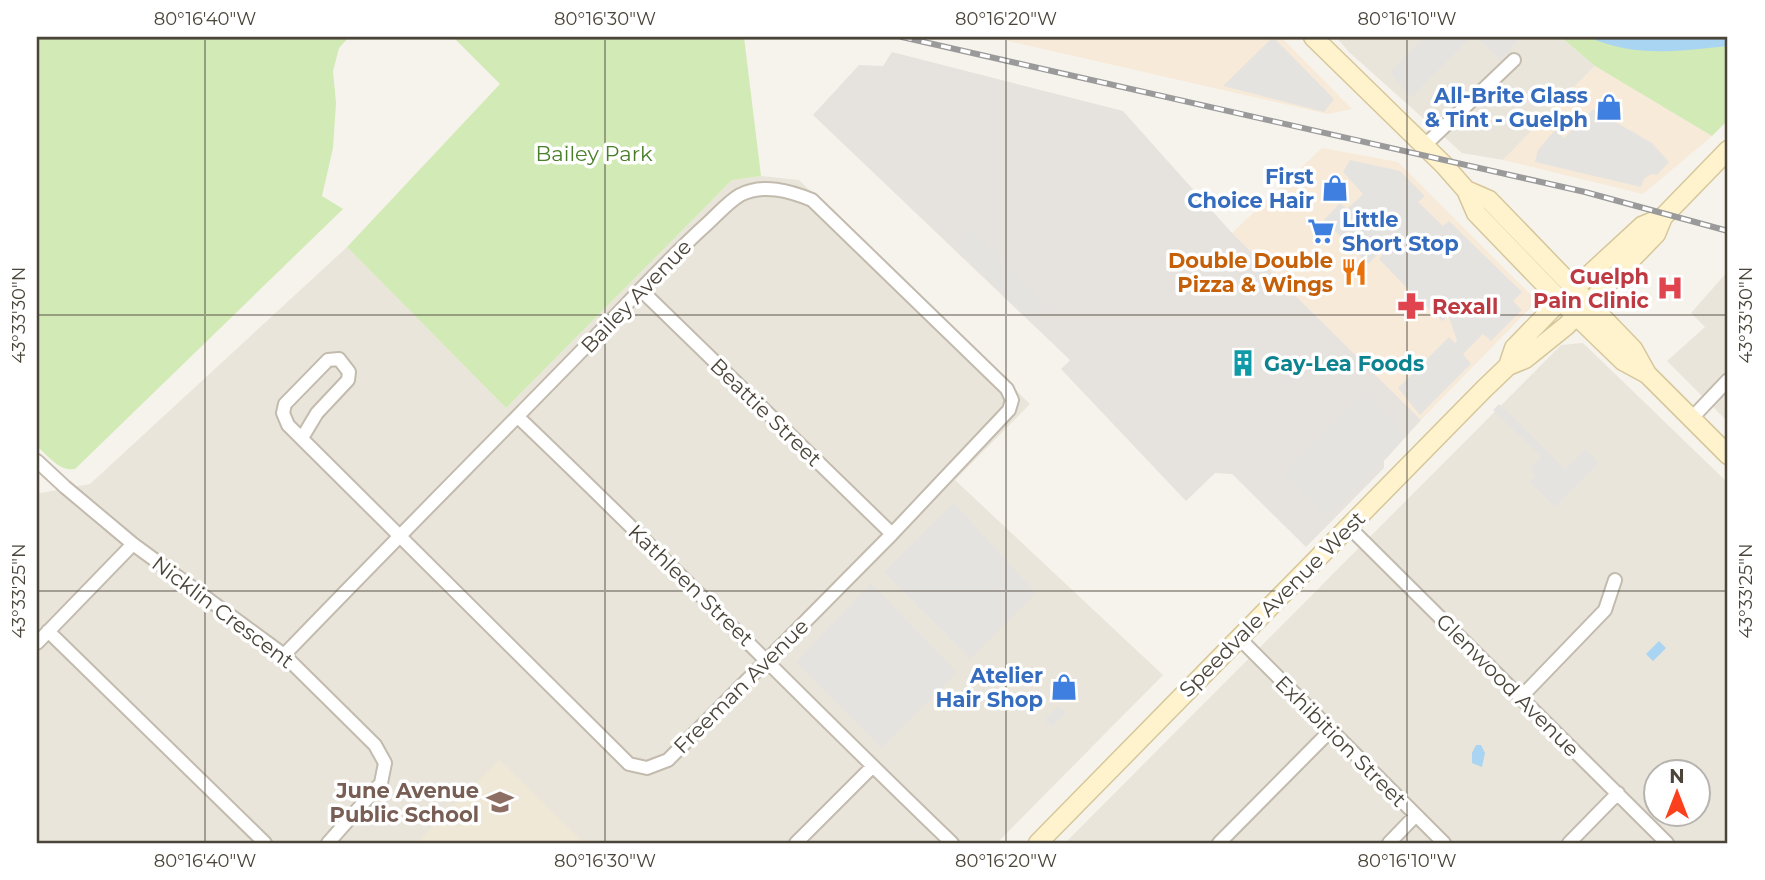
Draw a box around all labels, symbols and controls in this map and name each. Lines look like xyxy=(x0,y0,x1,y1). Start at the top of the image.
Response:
text: 80°16'40"W xyxy=(154,8,256,30)
text: 80°16'30"W xyxy=(554,8,656,30)
text: 80°16'20"W xyxy=(955,8,1057,30)
text: 80°16'10"W xyxy=(1358,8,1456,30)
place label: All-Brite Glass & Tint - Guelph xyxy=(1425,83,1588,132)
shop icon: All-Brite Glass & Tint - Guelph xyxy=(1594,92,1624,122)
park label: Bailey Park xyxy=(536,141,653,166)
place label: First Choice Hair xyxy=(1187,164,1314,213)
shop icon: First Choice Hair xyxy=(1320,173,1350,203)
place label: Little Short Stop xyxy=(1342,207,1459,256)
supermarket icon: Little Short Stop xyxy=(1306,216,1336,246)
street label: Bailey Avenue xyxy=(576,234,696,358)
place label: Double Double Pizza & Wings xyxy=(1168,248,1333,297)
restaurant icon: Double Double Pizza & Wings xyxy=(1339,257,1369,287)
place label: Guelph Pain Clinic xyxy=(1533,264,1650,313)
text: 43°33'30"N xyxy=(8,267,30,363)
text: 43°33'30"N xyxy=(1735,267,1757,363)
hospital icon: Guelph Pain Clinic xyxy=(1655,273,1685,303)
pharmacy icon: Rexall xyxy=(1396,291,1426,321)
place label: Rexall xyxy=(1432,294,1498,319)
building icon: Gay-Lea Foods xyxy=(1228,348,1258,378)
place label: Gay-Lea Foods xyxy=(1264,351,1424,376)
street label: Beattie Street xyxy=(705,353,827,471)
street label: Speedvale Avenue West xyxy=(1174,506,1370,702)
street label: Kathleen Street xyxy=(623,519,759,651)
text: 43°33'25"N xyxy=(8,543,30,639)
text: 43°33'25"N xyxy=(1735,543,1757,639)
street label: Nicklin Crescent xyxy=(147,551,299,673)
street label: Glenwood Avenue xyxy=(1431,608,1585,762)
street label: Freeman Avenue xyxy=(668,613,814,759)
place label: Atelier Hair Shop xyxy=(936,663,1043,712)
street label: Exhibition Street xyxy=(1270,670,1412,812)
shop icon: Atelier Hair Shop xyxy=(1049,672,1079,702)
north arrow xyxy=(1642,758,1712,828)
text: N xyxy=(1669,765,1685,788)
place label: June Avenue Public School xyxy=(330,778,479,827)
school or university icon: June Avenue Public School xyxy=(485,787,515,817)
text: 80°16'40"W xyxy=(154,850,256,872)
text: 80°16'30"W xyxy=(554,850,656,872)
text: 80°16'20"W xyxy=(955,850,1057,872)
text: 80°16'10"W xyxy=(1358,850,1456,872)

